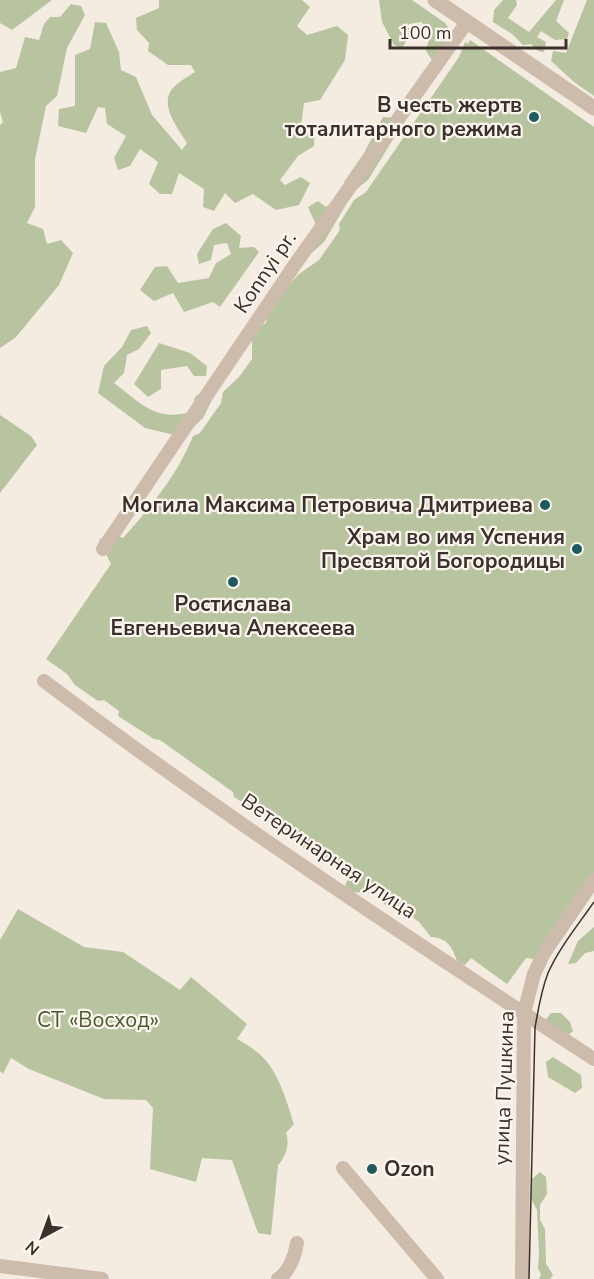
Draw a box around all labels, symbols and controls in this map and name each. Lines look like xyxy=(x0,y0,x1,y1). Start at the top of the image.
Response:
scale bar xyxy=(390,12,566,50)
text: 100 m xyxy=(399,21,451,45)
place label: В честь жертв тоталитарного режима xyxy=(285,91,522,143)
marker: В честь жертв тоталитарного режима xyxy=(527,110,541,124)
street label: Konnyi pr. xyxy=(227,225,303,319)
place label: Могила Максима Петровича Дмитриева xyxy=(122,491,533,519)
marker: Могила Максима Петровича Дмитриева xyxy=(538,498,552,512)
place label: Храм во имя Успения Пресвятой Богородицы xyxy=(321,523,565,575)
marker: Храм во имя Успения Пресвятой Богородицы xyxy=(570,542,584,556)
marker: Ростислава Евгеньевича Алексеева xyxy=(226,575,240,589)
place label: Ростислава Евгеньевича Алексеева xyxy=(111,590,355,642)
street label: Ветеринарная улица xyxy=(236,787,422,925)
park label: СТ «Восход» xyxy=(37,1006,159,1034)
street label: улица Пушкина xyxy=(487,1010,521,1166)
place label: Ozon xyxy=(384,1155,435,1183)
marker: Ozon xyxy=(365,1162,379,1176)
north arrow xyxy=(12,1207,72,1267)
text: N xyxy=(21,1235,45,1260)

